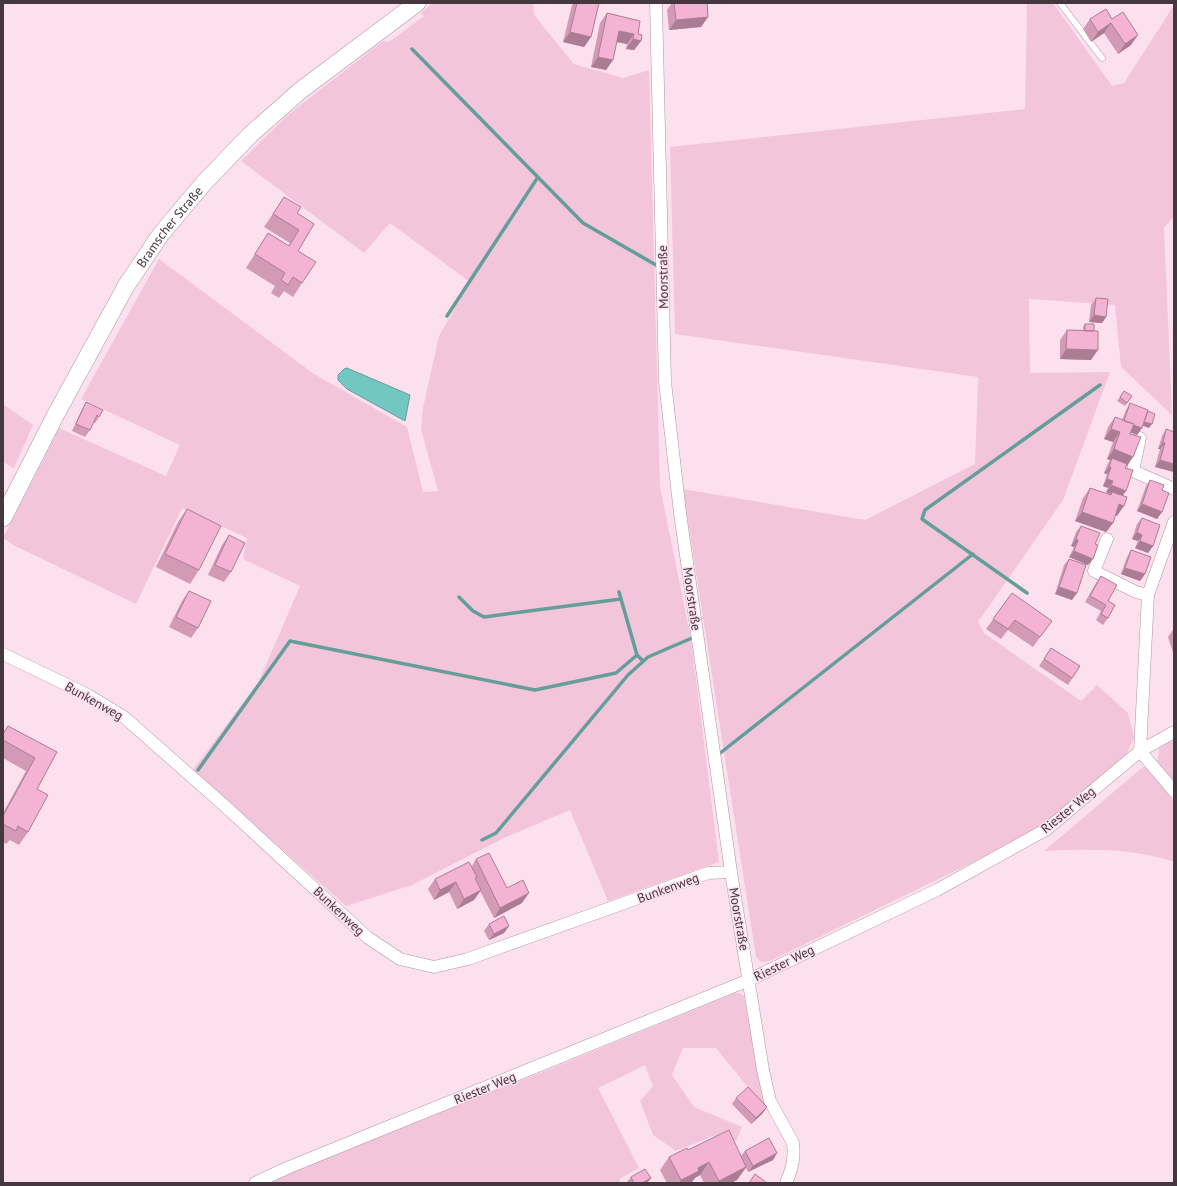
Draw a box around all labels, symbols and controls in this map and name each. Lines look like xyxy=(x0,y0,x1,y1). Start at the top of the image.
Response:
street label: Bramscher Straße xyxy=(132,183,206,271)
street label: Moorstraße xyxy=(654,245,672,309)
street label: Moorstraße xyxy=(679,566,705,632)
street label: Bunkenweg xyxy=(62,678,126,724)
street label: Riester Weg xyxy=(1037,783,1099,837)
street label: Bunkenweg xyxy=(635,869,701,907)
street label: Bunkenweg xyxy=(310,883,368,939)
street label: Moorstraße xyxy=(725,886,753,952)
street label: Riester Weg xyxy=(751,941,817,985)
street label: Riester Weg xyxy=(451,1068,519,1108)

